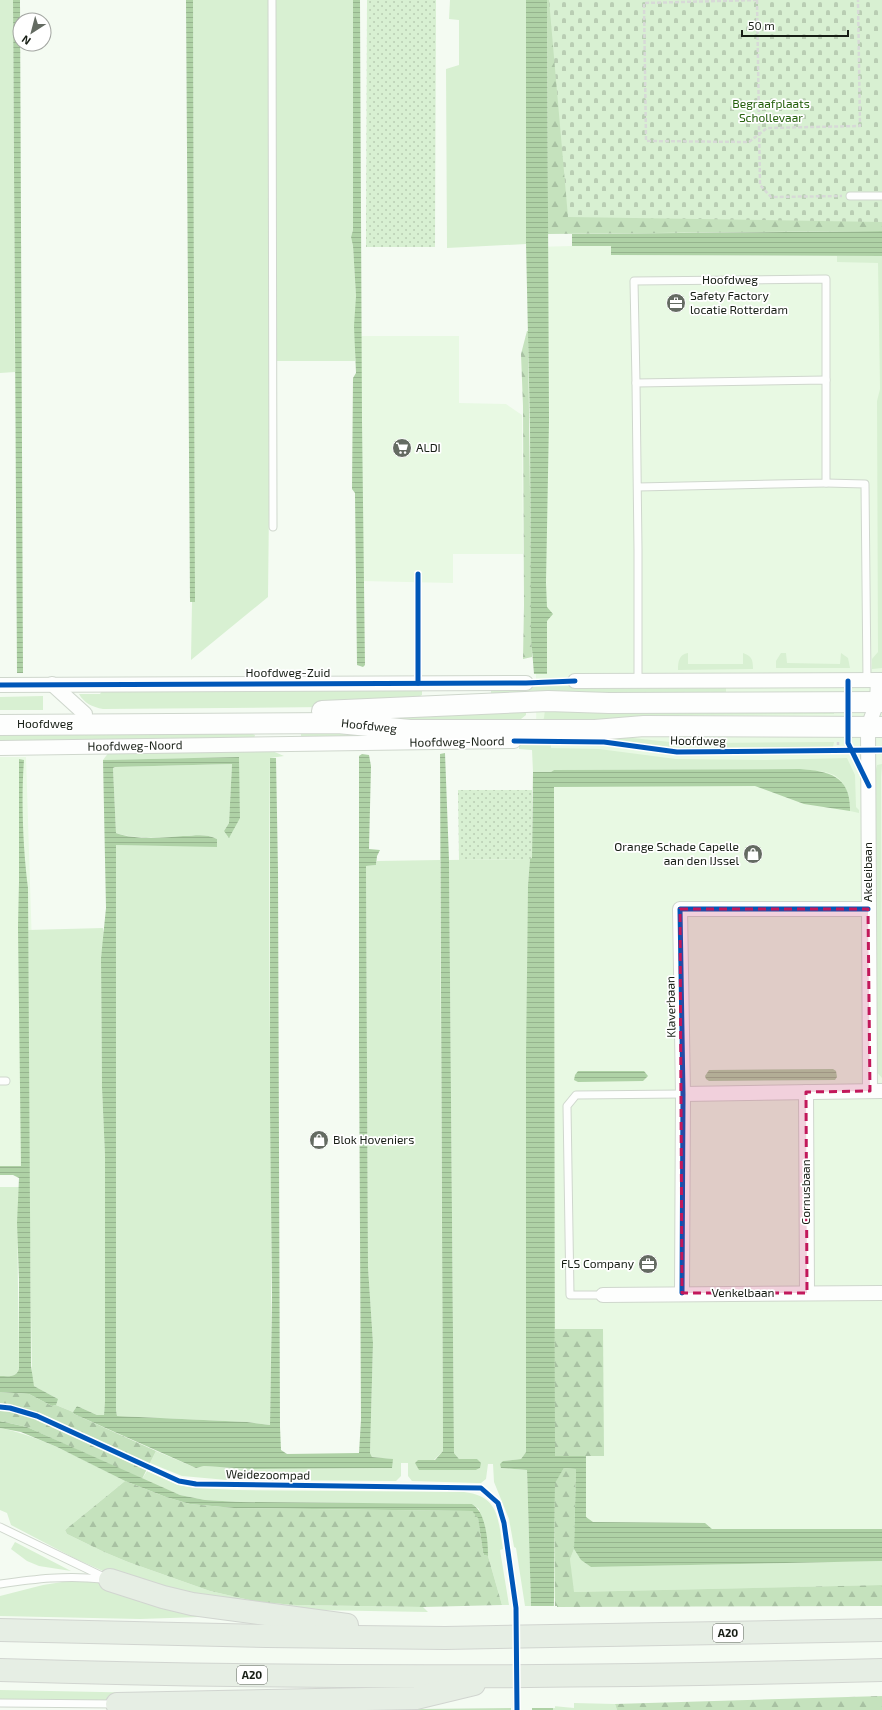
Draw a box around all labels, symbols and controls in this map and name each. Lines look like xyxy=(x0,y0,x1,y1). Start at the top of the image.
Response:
north arrow xyxy=(12,12,52,52)
scale bar xyxy=(742,12,848,38)
text: 50 m xyxy=(748,18,775,32)
text: N xyxy=(19,33,33,48)
park label: Begraafplaats Schollevaar xyxy=(732,96,810,124)
street label: Hoofdweg xyxy=(702,272,758,286)
place label: Safety Factory locatie Rotterdam xyxy=(690,288,788,316)
office icon: Safety Factory locatie Rotterdam xyxy=(665,292,687,314)
supermarket icon: ALDI xyxy=(391,437,413,459)
place label: ALDI xyxy=(416,440,441,454)
street label: Hoofdweg-Zuid xyxy=(246,665,330,679)
street label: Hoofdweg xyxy=(341,715,398,735)
street label: Hoofdweg xyxy=(17,716,73,730)
street label: Hoofdweg-Noord xyxy=(409,733,505,749)
street label: Hoofdweg xyxy=(670,733,726,747)
street label: Hoofdweg-Noord xyxy=(87,737,183,753)
place label: Orange Schade Capelle aan den IJssel xyxy=(614,839,739,867)
street label: Akeleibaan xyxy=(860,842,874,902)
shop icon: Orange Schade Capelle aan den IJssel xyxy=(742,843,764,865)
street label: Klaverbaan xyxy=(662,976,678,1038)
shop icon: Blok Hoveniers xyxy=(308,1129,330,1151)
place label: Blok Hoveniers xyxy=(333,1132,414,1146)
street label: Cornusbaan xyxy=(798,1159,812,1225)
office icon: FLS Company xyxy=(637,1253,659,1275)
place label: FLS Company xyxy=(561,1256,635,1270)
street label: Venkelbaan xyxy=(711,1285,775,1299)
street label: Weidezoompad xyxy=(226,1466,310,1482)
road number: A20 xyxy=(713,1624,743,1642)
road number: A20 xyxy=(237,1666,267,1684)

